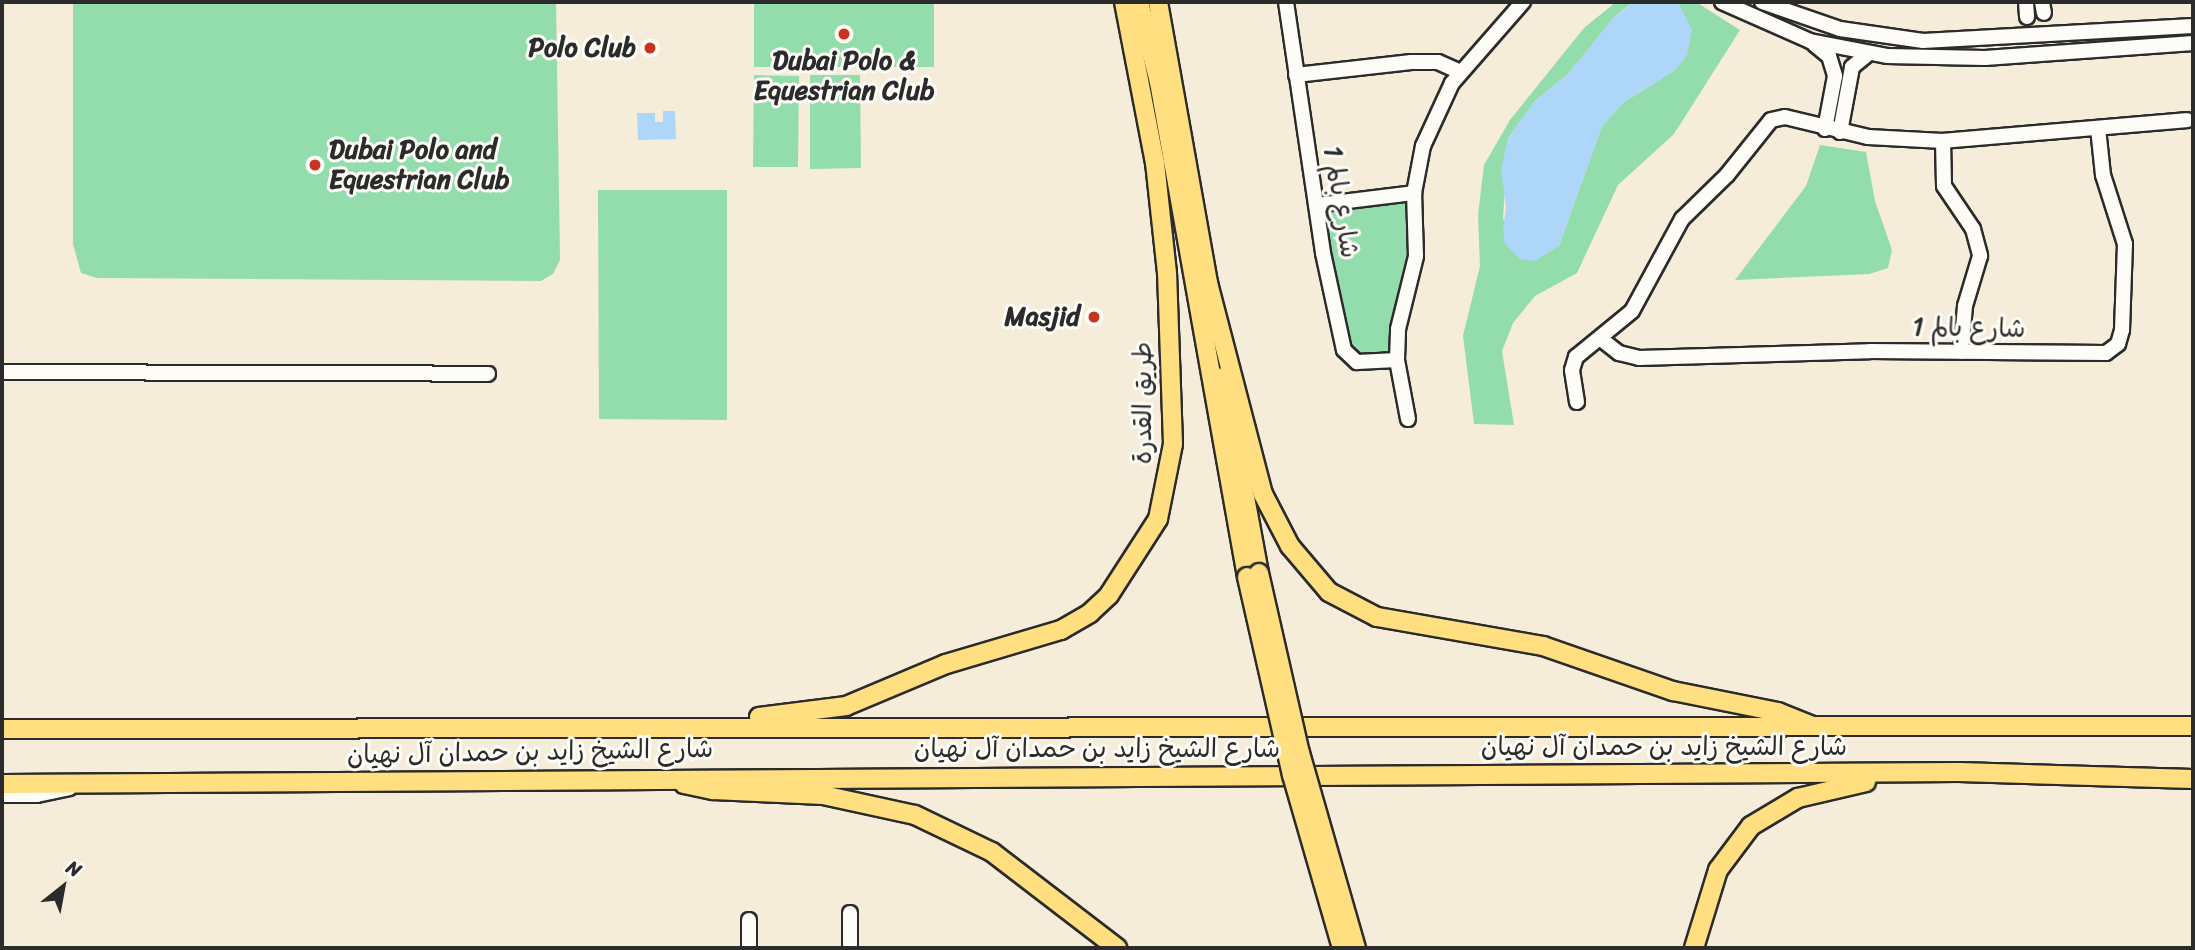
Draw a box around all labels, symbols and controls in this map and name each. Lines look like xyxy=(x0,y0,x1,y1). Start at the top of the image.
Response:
marker: Dubai Polo & Equestrian Club xyxy=(836,26,852,42)
place label: Polo Club xyxy=(528,32,636,64)
marker: Polo Club xyxy=(642,40,658,56)
place label: Dubai Polo & Equestrian Club xyxy=(754,45,934,106)
place label: Dubai Polo and Equestrian Club xyxy=(329,134,509,196)
street label: شارع بالم 1 xyxy=(1317,144,1365,260)
marker: Dubai Polo and Equestrian Club xyxy=(307,157,323,173)
place label: Masjid xyxy=(1004,301,1080,333)
marker: Masjid xyxy=(1086,309,1102,325)
street label: شارع بالم 1 xyxy=(1912,311,2026,345)
street label: طريق القدرة xyxy=(1127,342,1159,464)
street label: شارع الشيخ زايد بن حمدان آل نهيان xyxy=(1481,731,1847,763)
street label: شارع الشيخ زايد بن حمدان آل نهيان xyxy=(347,733,713,771)
street label: شارع الشيخ زايد بن حمدان آل نهيان xyxy=(914,733,1280,765)
text: N xyxy=(60,851,88,886)
north arrow xyxy=(28,852,98,922)

